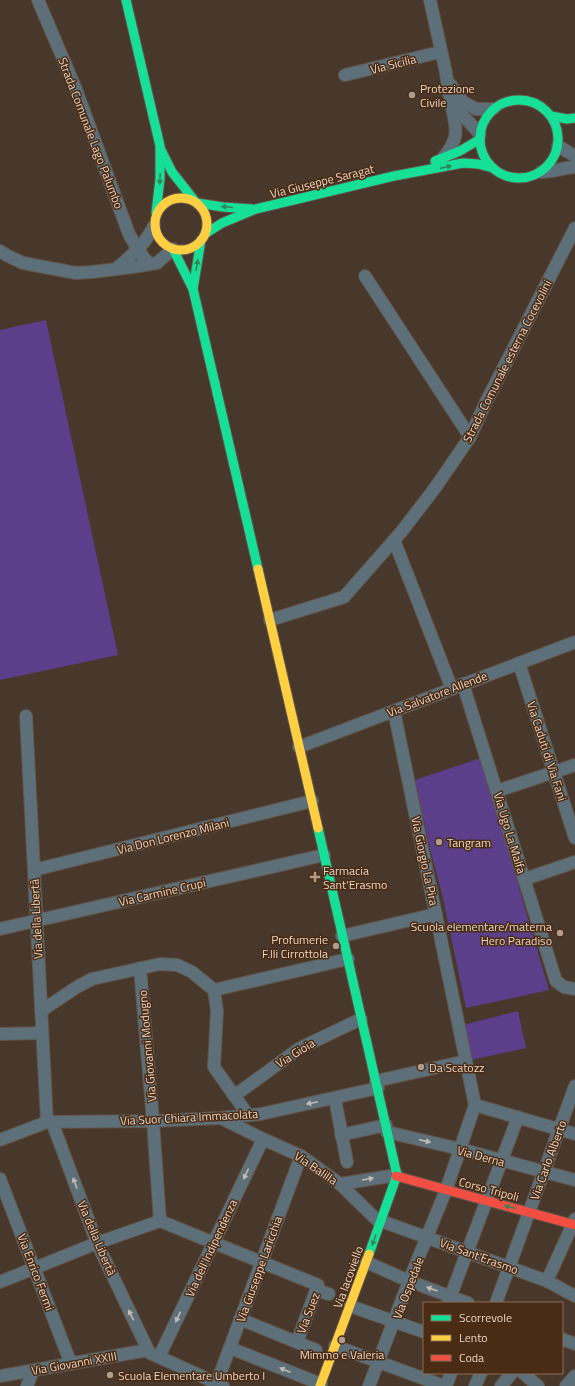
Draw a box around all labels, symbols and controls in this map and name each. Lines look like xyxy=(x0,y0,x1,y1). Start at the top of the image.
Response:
street label: Via Sicilia xyxy=(368,49,418,79)
street label: Strada Comunale Lago Palumbo xyxy=(53,55,129,211)
place label: Protezione Civile xyxy=(420,79,475,112)
marker: Protezione Civile xyxy=(407,90,417,100)
street label: Via Giuseppe Saragat xyxy=(268,159,377,203)
one-way arrow xyxy=(440,163,452,169)
one-way arrow xyxy=(156,173,163,185)
one-way arrow xyxy=(221,204,233,211)
one-way arrow xyxy=(194,258,200,271)
street label: Strada Comunale esterna Cocevolini xyxy=(458,276,556,446)
street label: Via Salvatore Allende xyxy=(384,666,490,722)
street label: Via Caduti di Via Fani xyxy=(522,699,572,803)
street label: Via Ugo La Malfa xyxy=(489,790,531,876)
street label: Via Don Lorenzo Milani xyxy=(115,813,231,859)
street label: Via Giorgio La Pira xyxy=(406,815,444,907)
place label: Tangram xyxy=(447,833,491,852)
marker: Tangram xyxy=(434,837,444,847)
place label: Farmacia Sant'Erasmo xyxy=(323,861,387,894)
marker: Farmacia Sant'Erasmo xyxy=(310,872,320,882)
street label: Via Carmine Crupi xyxy=(117,873,207,911)
street label: Via della Libertà xyxy=(24,879,48,959)
place label: Scuola elementare/materna Hero Paradiso xyxy=(411,917,552,950)
marker: Scuola elementare/materna Hero Paradiso xyxy=(555,928,565,938)
place label: Profumerie F.lli Cirrottola xyxy=(262,930,328,963)
marker: Profumerie F.lli Cirrottola xyxy=(331,941,341,951)
street label: Via Giovanni Modugno xyxy=(133,989,161,1103)
street label: Via Gioia xyxy=(272,1033,318,1073)
place label: Da Scatozz xyxy=(429,1058,485,1077)
marker: Da Scatozz xyxy=(416,1062,426,1072)
one-way arrow xyxy=(306,1101,319,1107)
street label: Via Suor Chiara Immacolata xyxy=(119,1104,259,1130)
street label: Via Carlo Alberto xyxy=(525,1117,571,1203)
one-way arrow xyxy=(419,1139,432,1145)
street label: Via Derna xyxy=(455,1141,507,1171)
street label: Via Balilla xyxy=(291,1147,341,1189)
one-way arrow xyxy=(243,1169,249,1180)
street label: Corso Tripoli xyxy=(457,1172,521,1206)
one-way arrow xyxy=(362,1176,374,1182)
one-way arrow xyxy=(71,1177,77,1189)
street label: Via dell'Indipendenza xyxy=(180,1196,242,1300)
street label: Via della Libertà xyxy=(73,1197,121,1279)
one-way arrow xyxy=(504,1204,516,1210)
street label: Via Giuseppe Laricchia xyxy=(231,1213,287,1325)
street label: Via Enrico Fermi xyxy=(13,1231,59,1313)
street label: Via Sant'Erasmo xyxy=(437,1233,521,1279)
one-way arrow xyxy=(371,1234,377,1246)
street label: Via Iacoviello xyxy=(328,1243,368,1311)
street label: Via Ospedale xyxy=(387,1254,429,1322)
one-way arrow xyxy=(425,1286,437,1292)
street label: Via Suez xyxy=(291,1290,325,1336)
legend xyxy=(423,1302,563,1374)
text: Scorrevole xyxy=(459,1308,512,1327)
one-way arrow xyxy=(128,1310,134,1321)
one-way arrow xyxy=(175,1311,181,1323)
text: Lento xyxy=(459,1328,488,1347)
marker: Mimmo e Valeria xyxy=(337,1335,347,1345)
place label: Mimmo e Valeria xyxy=(300,1345,384,1364)
street label: Via Giovanni XXIII xyxy=(30,1346,118,1380)
text: Coda xyxy=(459,1348,484,1367)
place label: Scuola Elementare Umberto I xyxy=(118,1366,265,1385)
one-way arrow xyxy=(278,1366,290,1372)
marker: Scuola Elementare Umberto I xyxy=(105,1370,115,1380)

